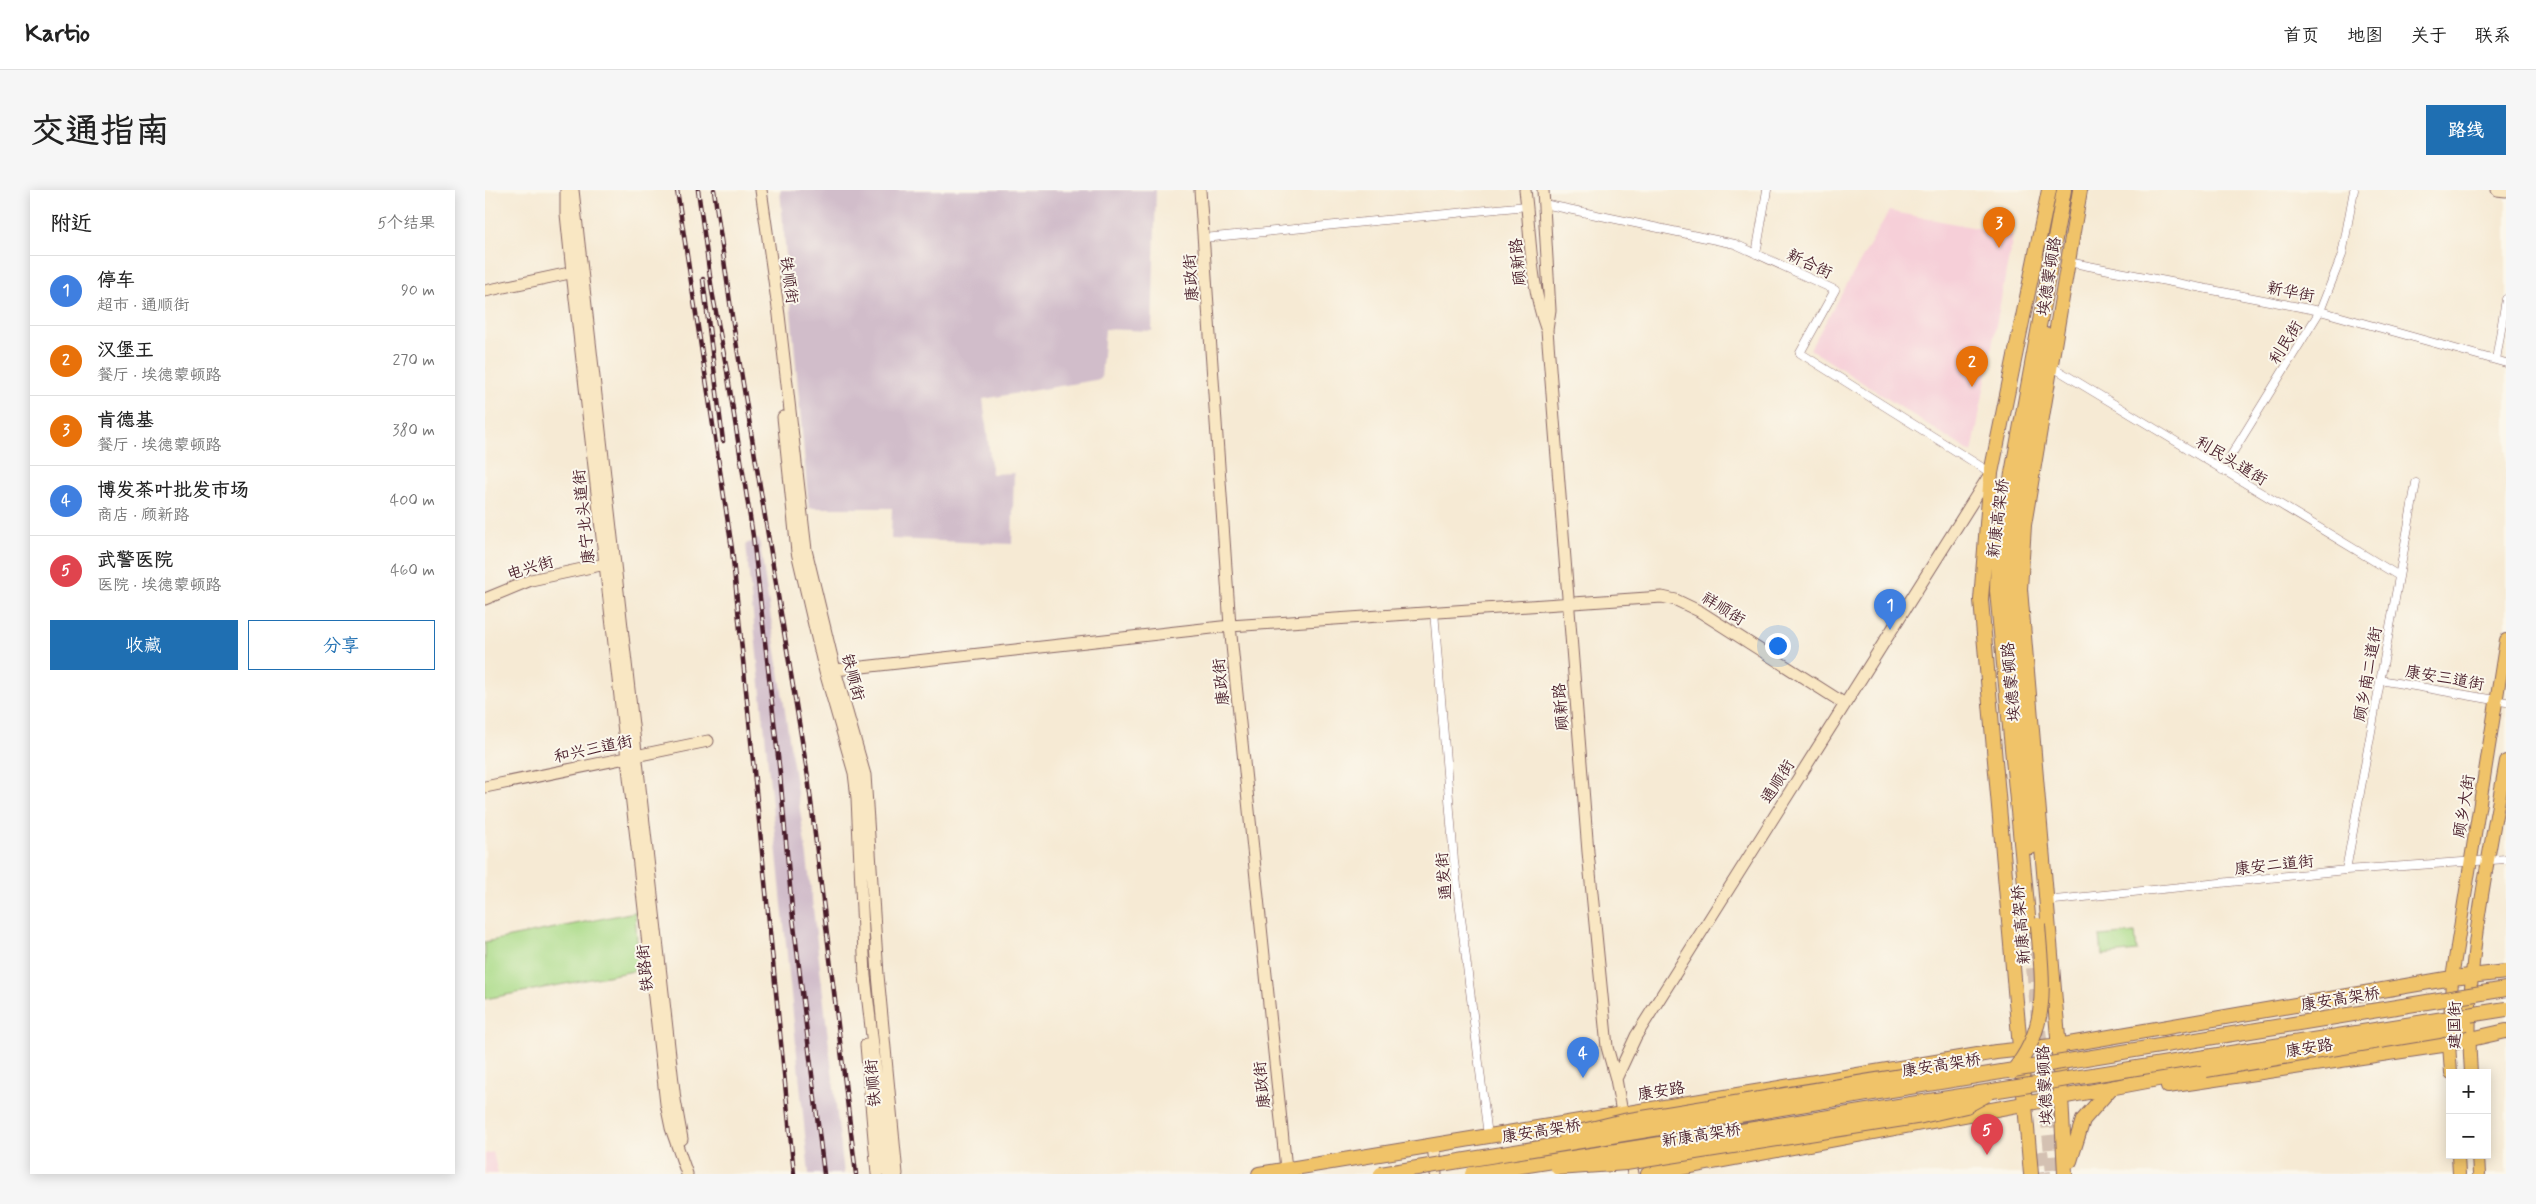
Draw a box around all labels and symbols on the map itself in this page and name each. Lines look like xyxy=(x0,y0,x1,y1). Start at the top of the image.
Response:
pin: 3 xyxy=(1983,207,2015,248)
street label: 埃德蒙顿路 xyxy=(2033,235,2066,317)
street label: 顾新路 xyxy=(1506,237,1531,287)
street label: 新合街 xyxy=(1783,245,1836,284)
street label: 康政街 xyxy=(1179,253,1204,303)
street label: 铁顺街 xyxy=(775,255,802,305)
street label: 新华街 xyxy=(2265,278,2316,307)
street label: 利民街 xyxy=(2265,317,2308,369)
pin: 2 xyxy=(1956,346,1988,387)
street label: 利民头道街 xyxy=(2192,432,2271,491)
street label: 康宁北头道街 xyxy=(569,468,600,566)
street label: 新康高架桥 xyxy=(1983,477,2014,559)
street label: 电兴街 xyxy=(504,551,556,585)
street label: 祥顺街 xyxy=(1697,588,1749,631)
pin: 1 xyxy=(1874,589,1906,630)
street label: 顾乡南二道街 xyxy=(2350,625,2387,723)
your location xyxy=(1765,633,1791,659)
street label: 埃德蒙顿路 xyxy=(1998,641,2025,723)
street label: 铁顺街 xyxy=(836,651,869,703)
street label: 康政街 xyxy=(1209,657,1234,707)
street label: 康安三道街 xyxy=(2404,661,2486,696)
street label: 顾新路 xyxy=(1549,682,1574,732)
street label: 和兴三道街 xyxy=(552,731,635,768)
street label: 通顺街 xyxy=(1757,756,1800,808)
street label: 顾乡大街 xyxy=(2449,773,2480,839)
street label: 通发街 xyxy=(1432,851,1457,901)
street label: 康安二道街 xyxy=(2233,851,2315,880)
street label: 新康高架桥 xyxy=(2008,884,2035,966)
street label: 铁路街 xyxy=(633,943,658,993)
street label: 康安高架桥 xyxy=(2299,983,2381,1016)
street label: 建国街 xyxy=(2445,1001,2466,1049)
street label: 康安路 xyxy=(2284,1034,2335,1063)
pin: 4 xyxy=(1567,1037,1599,1078)
street label: 埃德蒙顿路 xyxy=(2033,1044,2058,1125)
street label: 康安高架桥 xyxy=(1900,1049,1982,1082)
street label: 铁顺街 xyxy=(861,1058,886,1108)
street label: 康政街 xyxy=(1250,1060,1275,1110)
street label: 康安路 xyxy=(1636,1077,1687,1106)
pin: 5 xyxy=(1971,1114,2003,1155)
street label: 康安高架桥 xyxy=(1500,1115,1582,1148)
street label: 新康高架桥 xyxy=(1660,1119,1742,1152)

